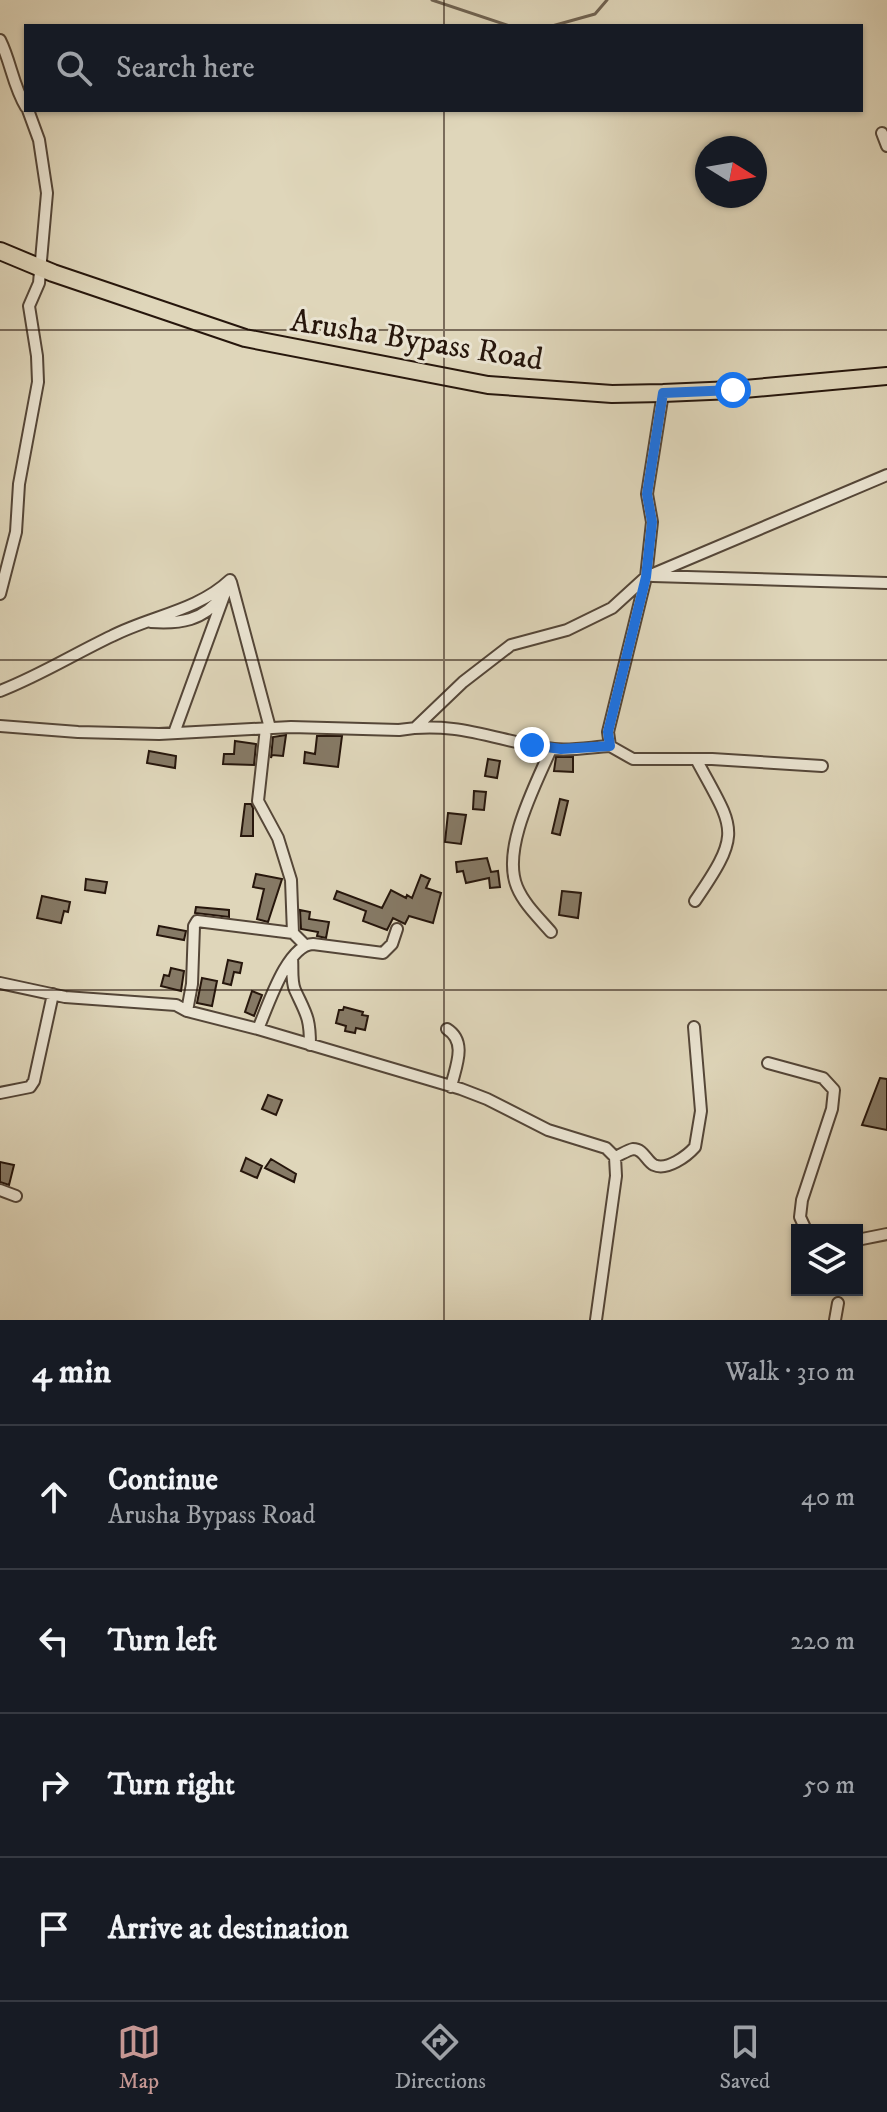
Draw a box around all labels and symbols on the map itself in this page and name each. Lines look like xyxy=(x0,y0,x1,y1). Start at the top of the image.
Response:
north arrow xyxy=(695,136,767,208)
street label: Arusha Bypass Road xyxy=(288,301,546,381)
route start xyxy=(715,372,751,408)
route end xyxy=(514,727,550,763)

